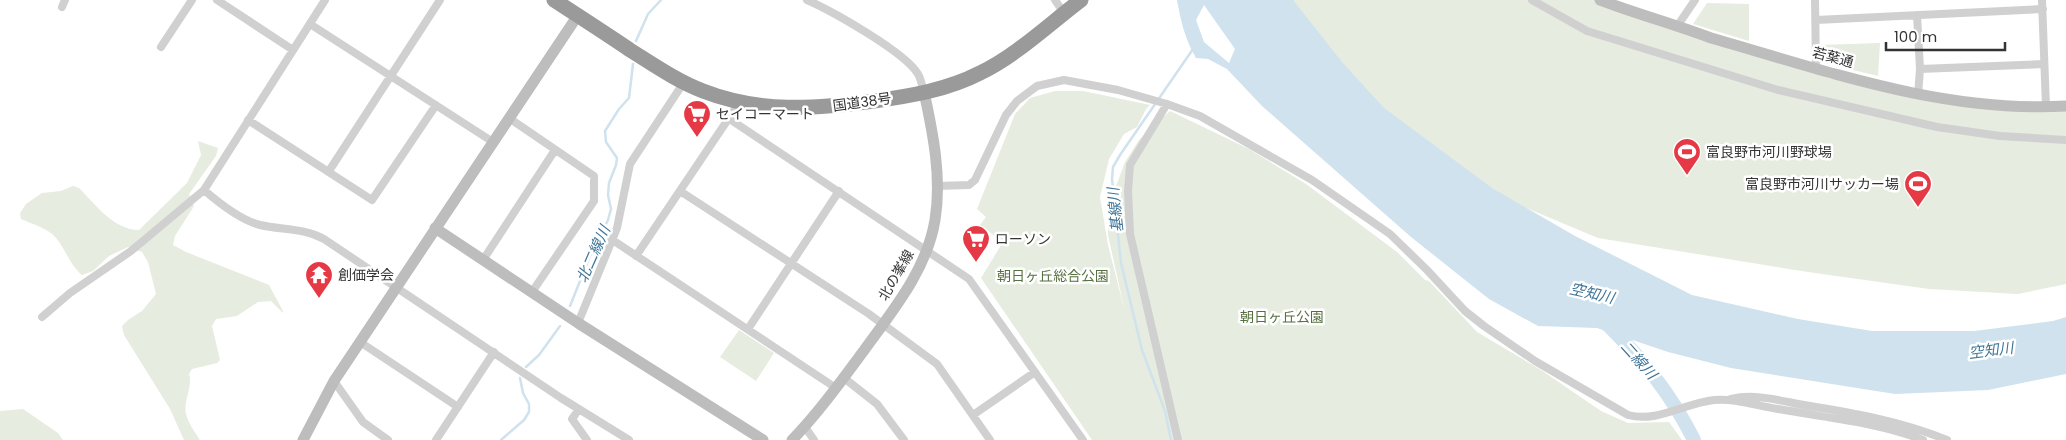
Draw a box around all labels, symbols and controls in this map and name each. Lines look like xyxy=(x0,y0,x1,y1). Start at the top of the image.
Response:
scale bar xyxy=(1886,20,2005,52)
text: 100 m xyxy=(1894,26,1937,47)
street label: 若葉通 xyxy=(1810,42,1856,72)
street label: 国道38号 xyxy=(831,88,893,116)
supermarket icon: セイコーマート xyxy=(682,99,712,138)
place label: セイコーマート xyxy=(716,104,814,124)
sports icon: 富良野市河川野球場 xyxy=(1672,137,1702,176)
place label: 富良野市河川野球場 xyxy=(1706,142,1832,162)
sports icon: 富良野市河川サッカー場 xyxy=(1903,169,1933,208)
place label: 富良野市河川サッカー場 xyxy=(1745,174,1899,194)
water label: 基線川 xyxy=(1102,185,1128,233)
water label: 北二線川 xyxy=(571,221,616,286)
supermarket icon: ローソン xyxy=(961,224,991,263)
place label: ローソン xyxy=(995,229,1051,249)
street label: 北の峯線 xyxy=(873,246,919,304)
temple icon: 創価学会 xyxy=(304,260,334,299)
place label: 創価学会 xyxy=(338,265,394,285)
park label: 朝日ヶ丘総合公園 xyxy=(997,266,1109,286)
water label: 空知川 xyxy=(1568,278,1618,309)
park label: 朝日ヶ丘公園 xyxy=(1240,307,1324,327)
water label: 二線川 xyxy=(1616,336,1663,385)
water label: 空知川 xyxy=(1967,337,2017,363)

